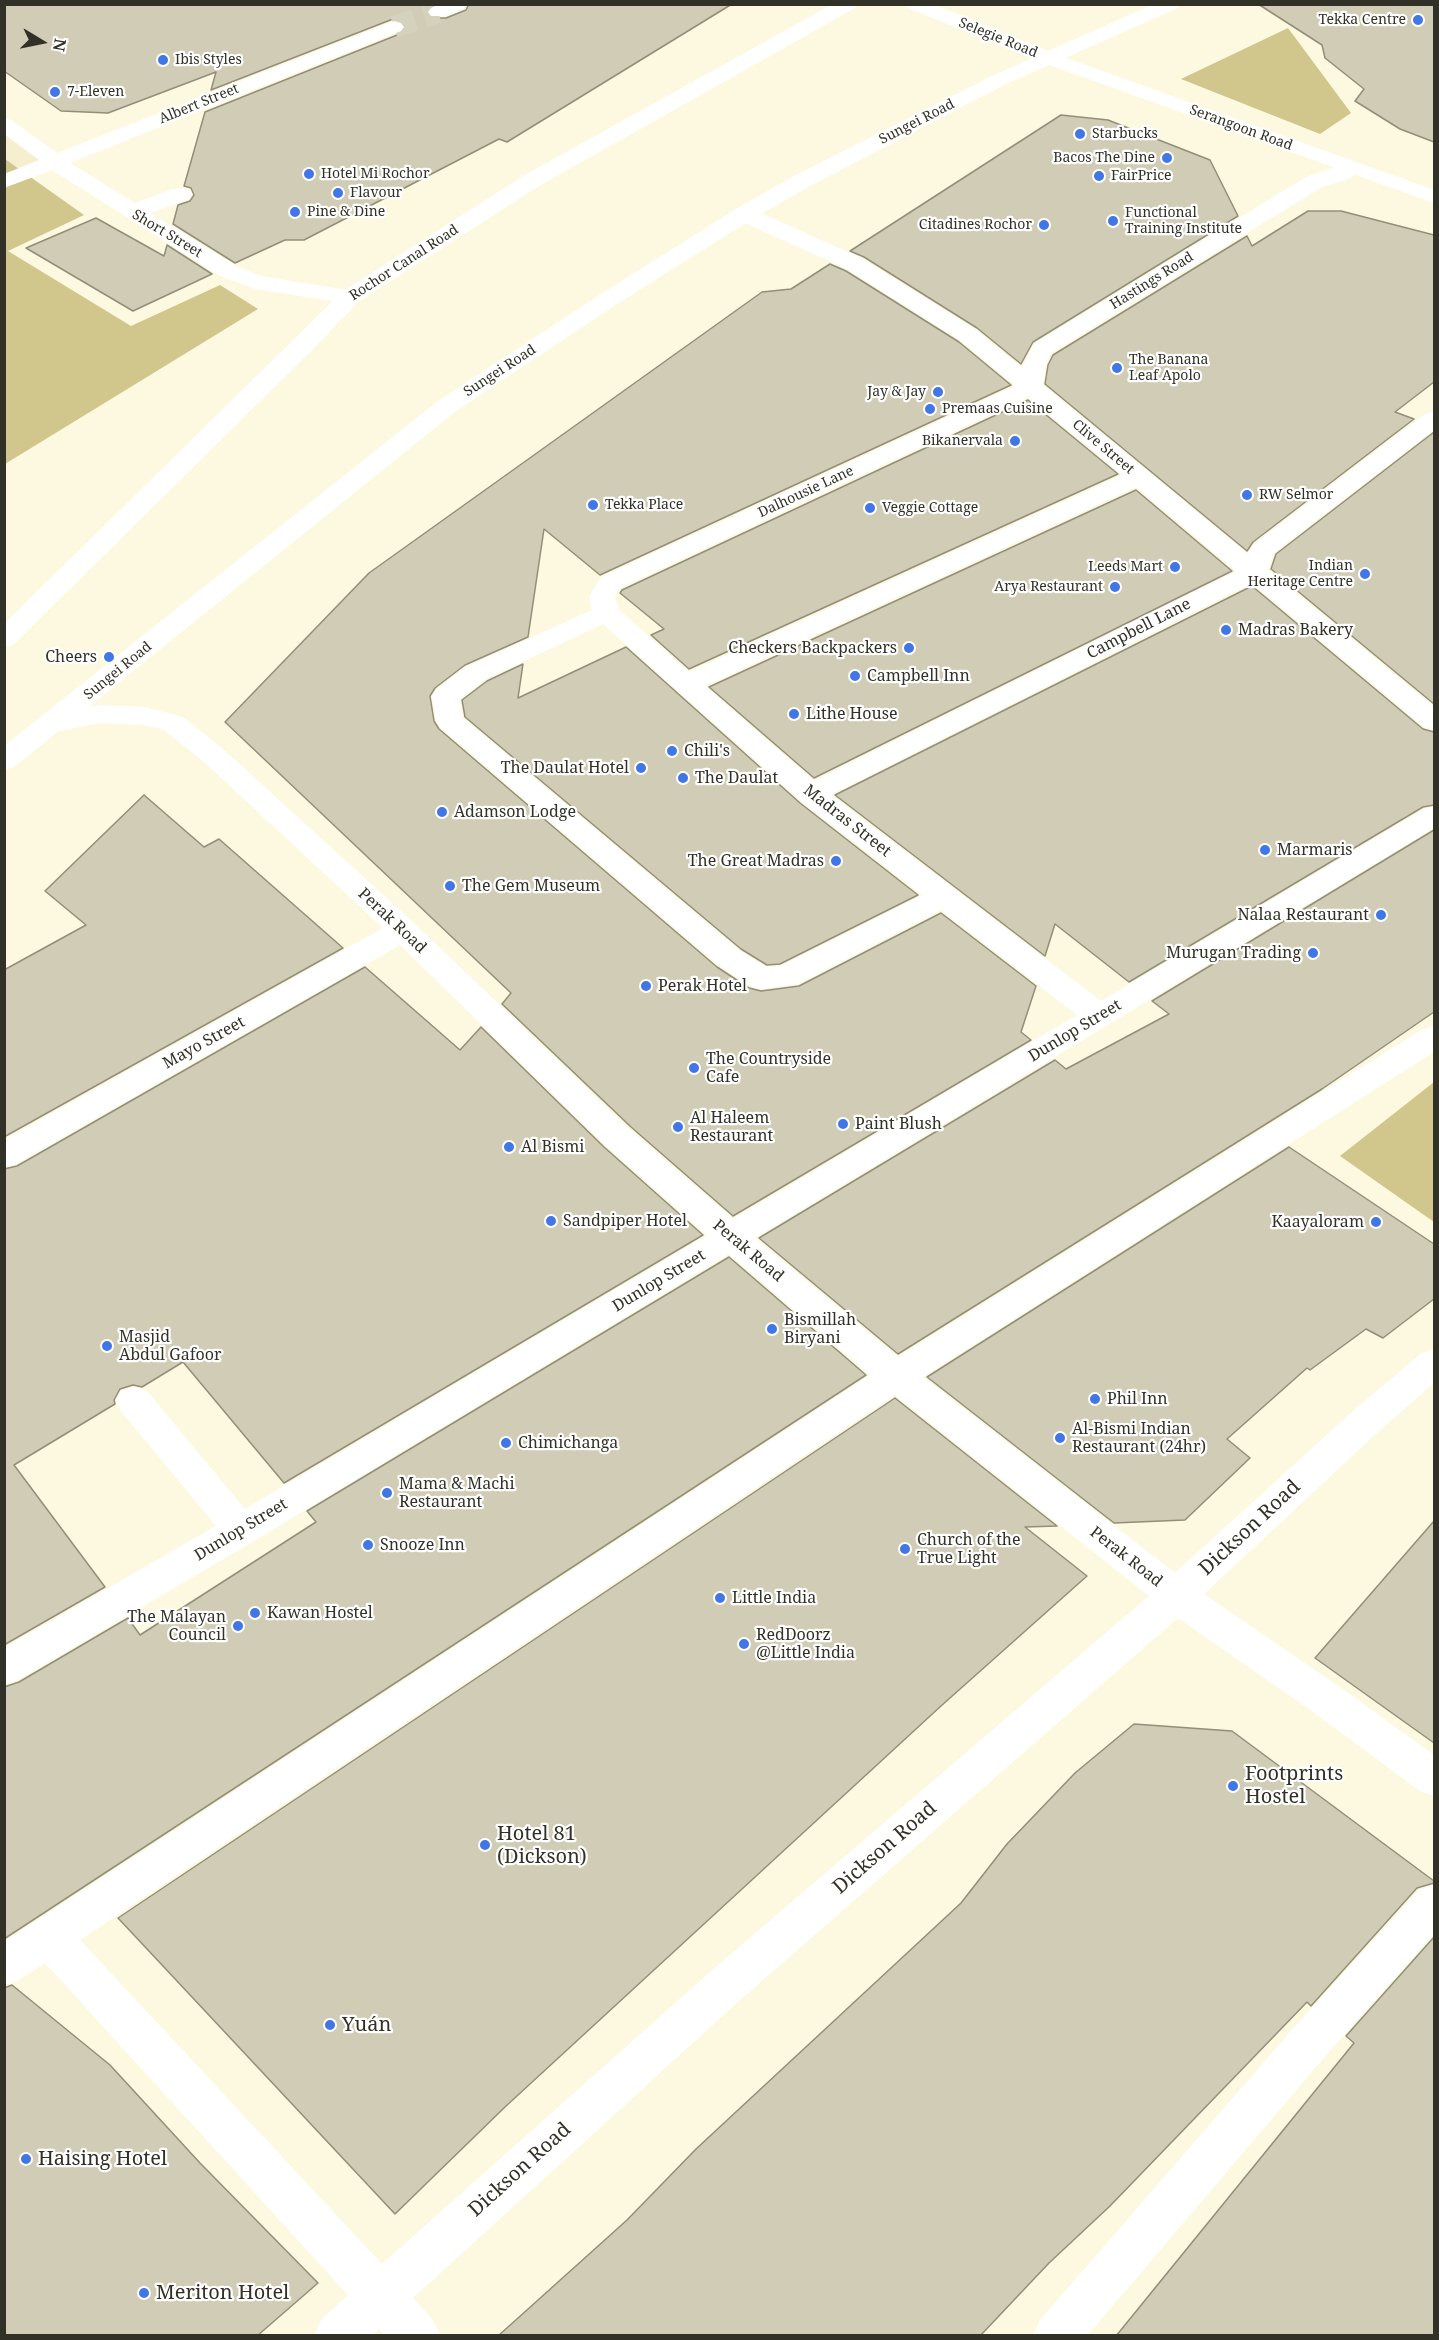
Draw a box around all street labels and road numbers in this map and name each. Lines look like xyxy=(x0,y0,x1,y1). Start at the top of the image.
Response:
street label: Selegie Road xyxy=(956,15,1040,61)
street label: Albert Street xyxy=(157,80,241,128)
street label: Sungei Road xyxy=(876,96,958,148)
street label: Serangoon Road xyxy=(1187,102,1295,154)
street label: Short Street xyxy=(129,207,205,261)
street label: Rochor Canal Road xyxy=(346,222,462,304)
street label: Hastings Road xyxy=(1107,249,1197,313)
street label: Sungei Road xyxy=(461,342,539,400)
street label: Clive Street xyxy=(1069,416,1137,478)
street label: Dalhousie Lane xyxy=(756,463,856,521)
street label: Campbell Lane xyxy=(1084,595,1194,663)
street label: Sungei Road xyxy=(81,639,155,703)
street label: Madras Street xyxy=(799,781,895,861)
street label: Perak Road xyxy=(354,884,430,958)
street label: Dunlop Street xyxy=(1025,996,1125,1066)
street label: Mayo Street xyxy=(160,1013,248,1073)
street label: Perak Road xyxy=(709,1216,787,1286)
street label: Dunlop Street xyxy=(609,1246,709,1316)
street label: Dickson Road xyxy=(1195,1475,1305,1581)
street label: Dunlop Street xyxy=(191,1495,291,1565)
street label: Perak Road xyxy=(1086,1523,1166,1591)
street label: Dickson Road xyxy=(828,1797,942,1899)
street label: Dickson Road xyxy=(464,2118,576,2222)

